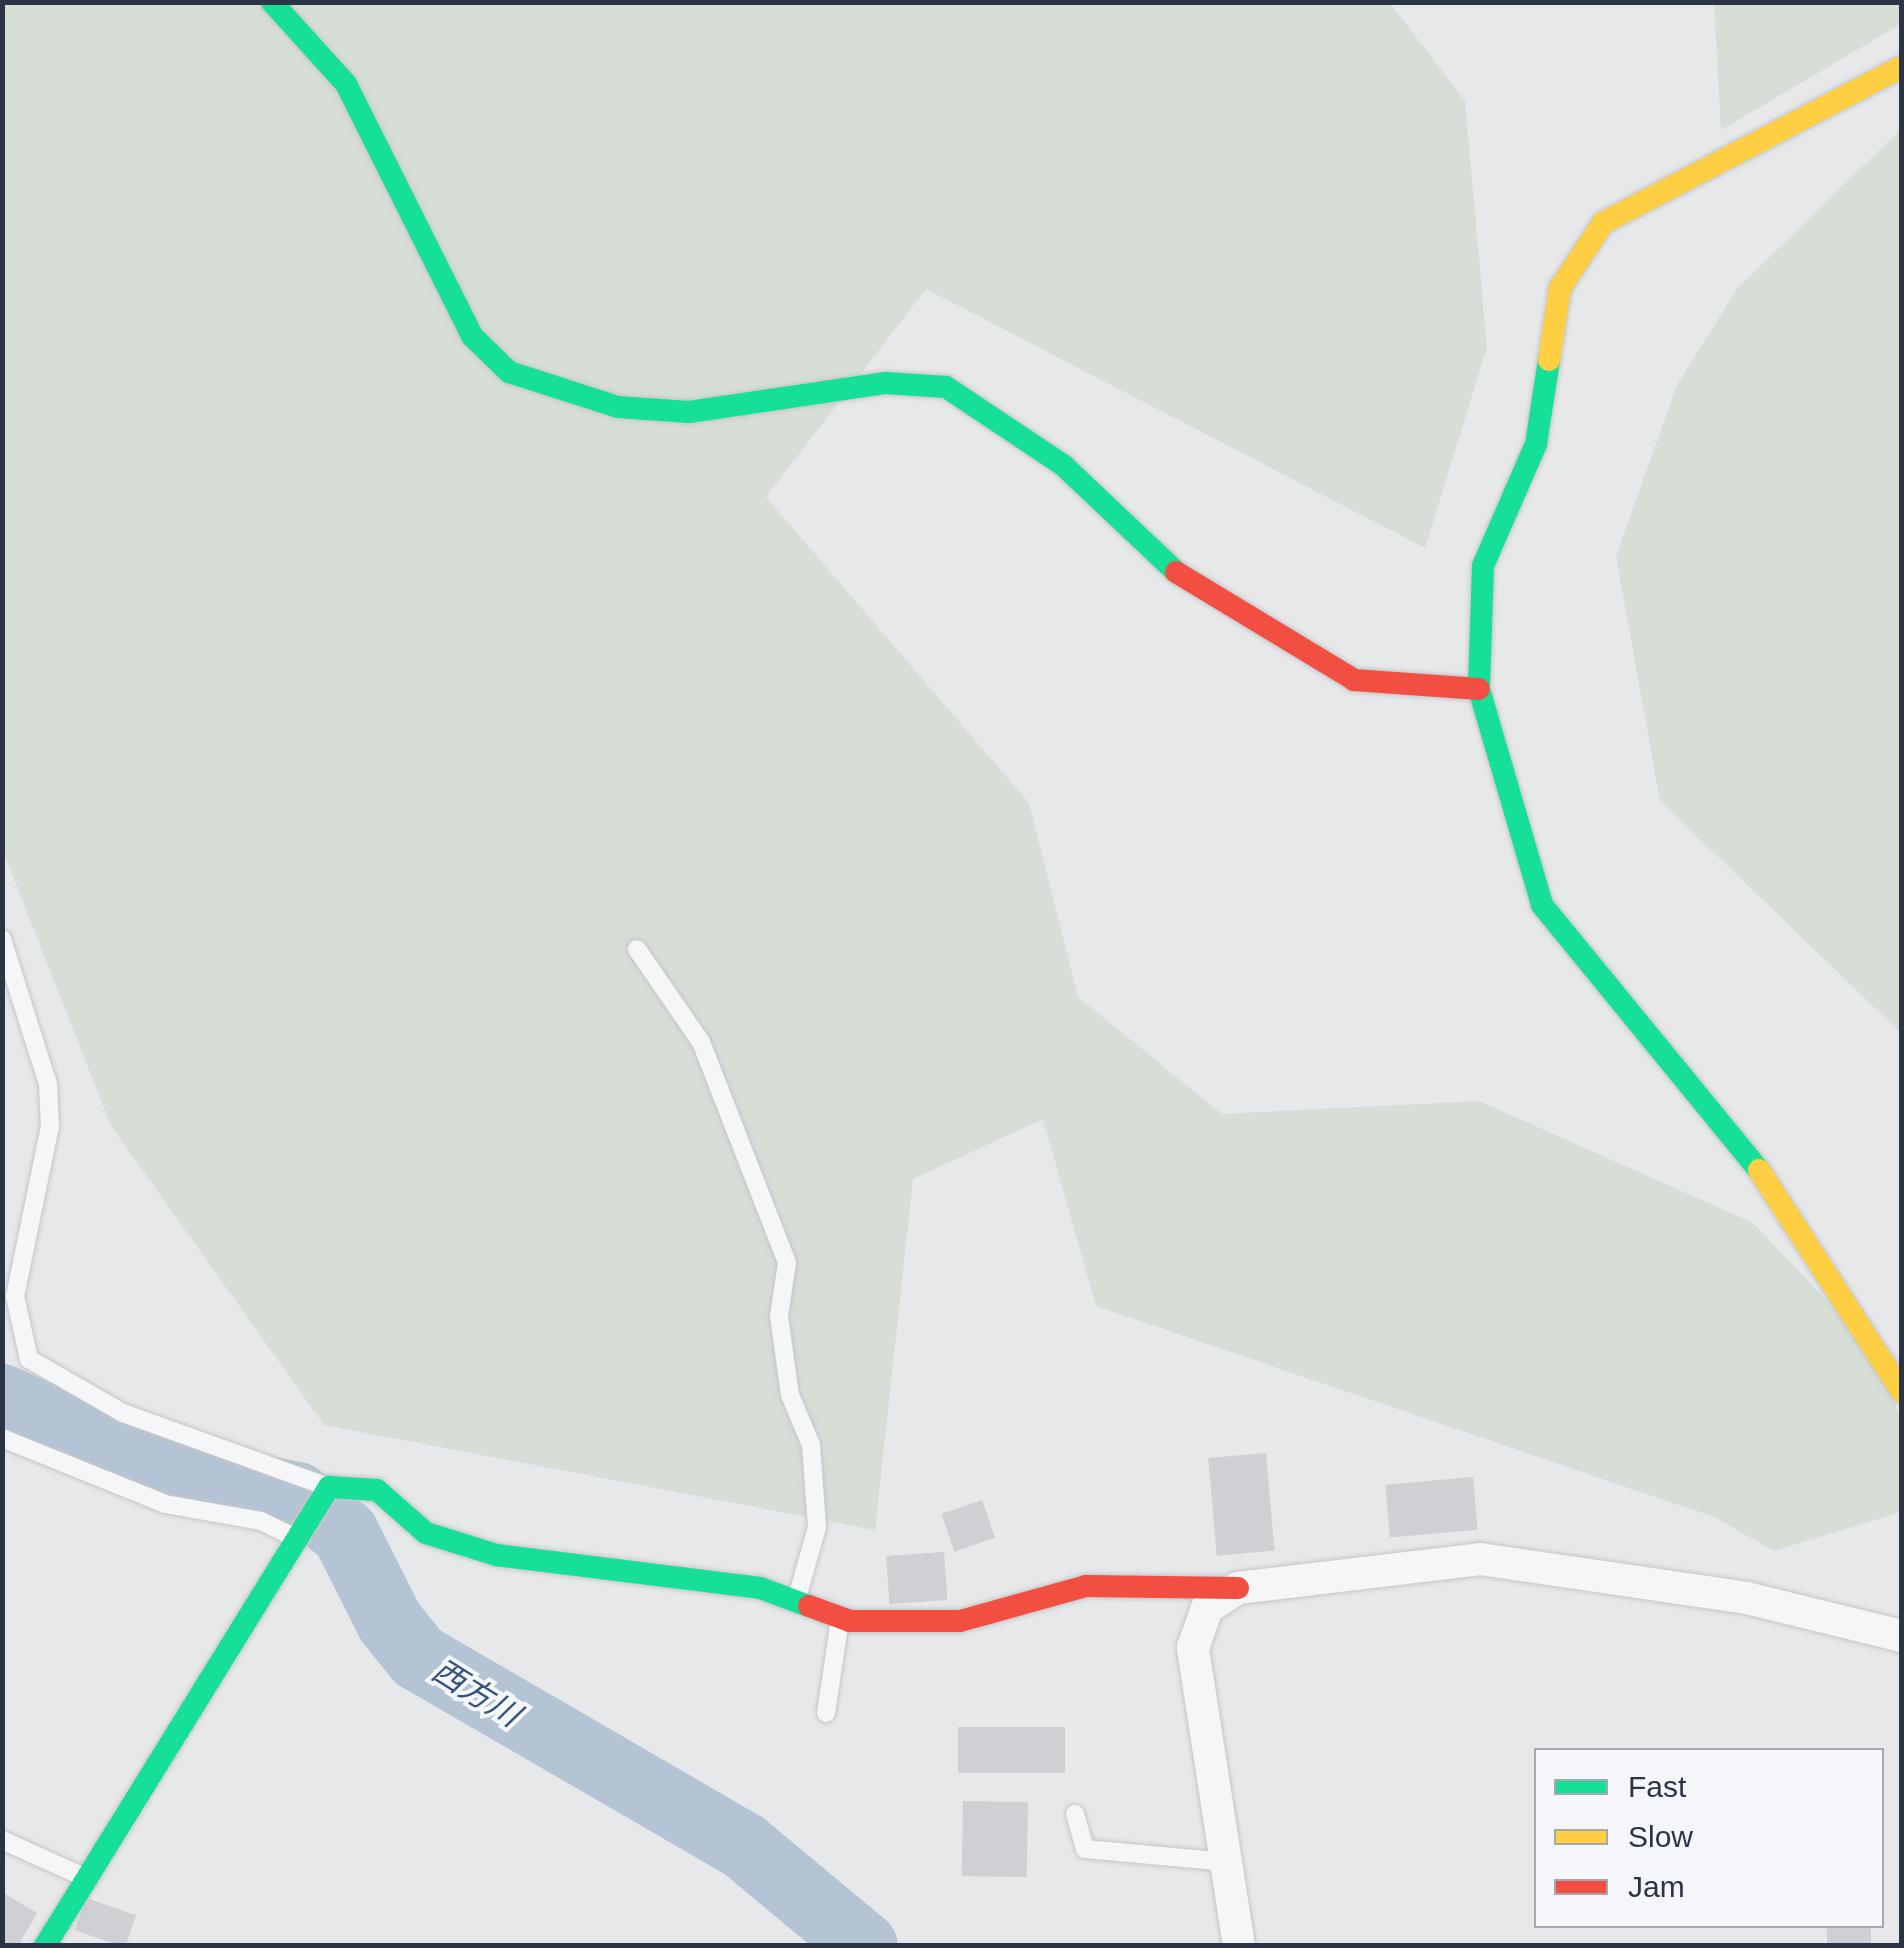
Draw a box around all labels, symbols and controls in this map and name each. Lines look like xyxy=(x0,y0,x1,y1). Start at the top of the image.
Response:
water label: 西方川 xyxy=(425,1651,527,1735)
legend xyxy=(1534,1748,1884,1928)
text: Fast xyxy=(1628,1770,1686,1803)
text: Slow xyxy=(1628,1820,1693,1853)
text: Jam xyxy=(1628,1870,1685,1903)

